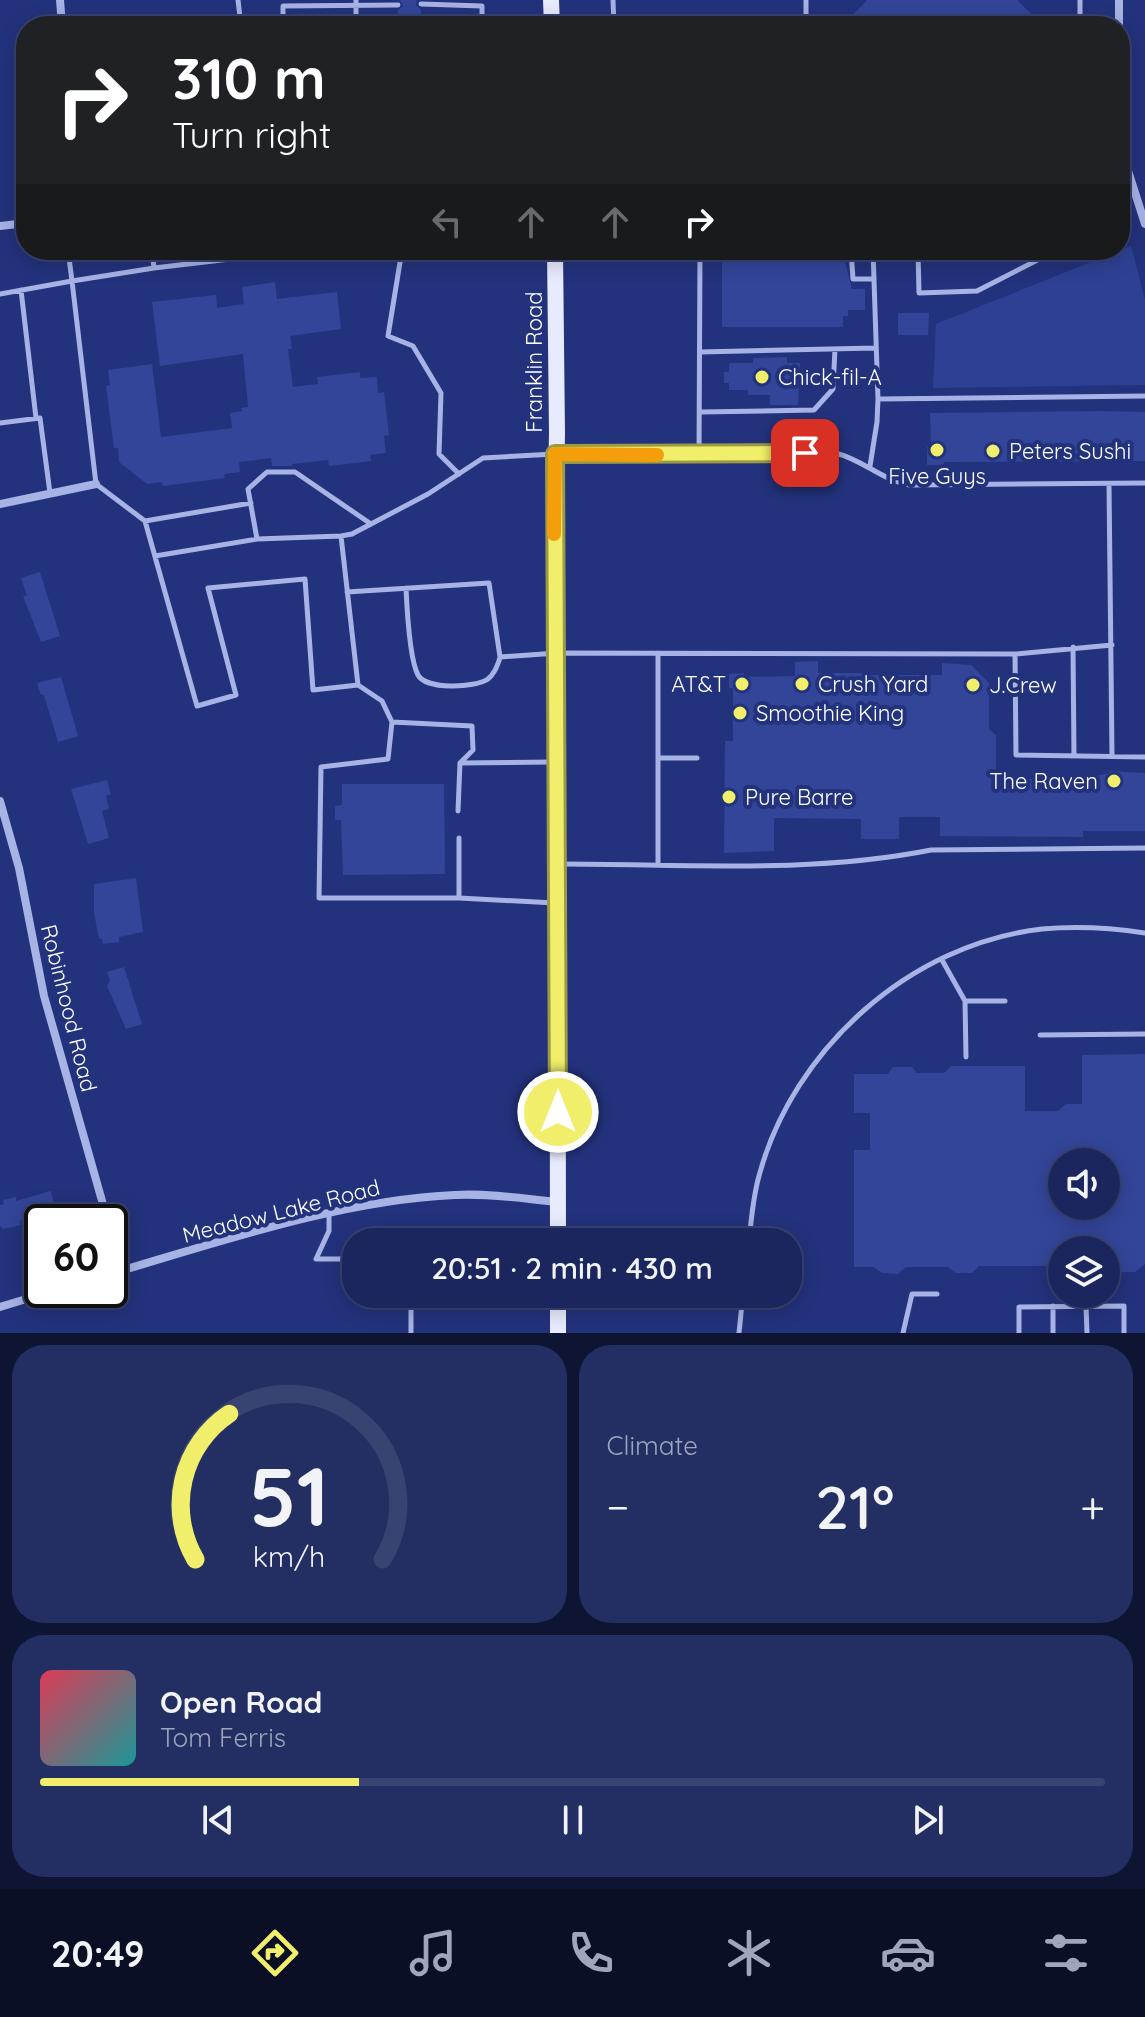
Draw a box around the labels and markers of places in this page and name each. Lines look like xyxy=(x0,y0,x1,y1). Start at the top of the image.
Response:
place label: Chick-fil-A xyxy=(778,363,882,391)
marker: Chick-fil-A xyxy=(753,368,771,386)
pin xyxy=(771,419,839,487)
place label: Peters Sushi xyxy=(1009,437,1131,465)
marker: Five Guys xyxy=(928,441,946,459)
marker: Peters Sushi xyxy=(984,442,1002,460)
place label: Five Guys xyxy=(888,462,986,490)
place label: AT&T xyxy=(671,670,726,698)
place label: Crush Yard xyxy=(818,670,928,698)
place label: J.Crew xyxy=(989,671,1057,699)
marker: AT&T xyxy=(733,675,751,693)
marker: Crush Yard xyxy=(793,675,811,693)
marker: J.Crew xyxy=(964,676,982,694)
place label: Smoothie King xyxy=(756,699,904,727)
marker: Smoothie King xyxy=(731,704,749,722)
place label: The Raven xyxy=(989,767,1098,795)
marker: The Raven xyxy=(1105,772,1123,790)
place label: Pure Barre xyxy=(745,783,853,811)
marker: Pure Barre xyxy=(720,788,738,806)

